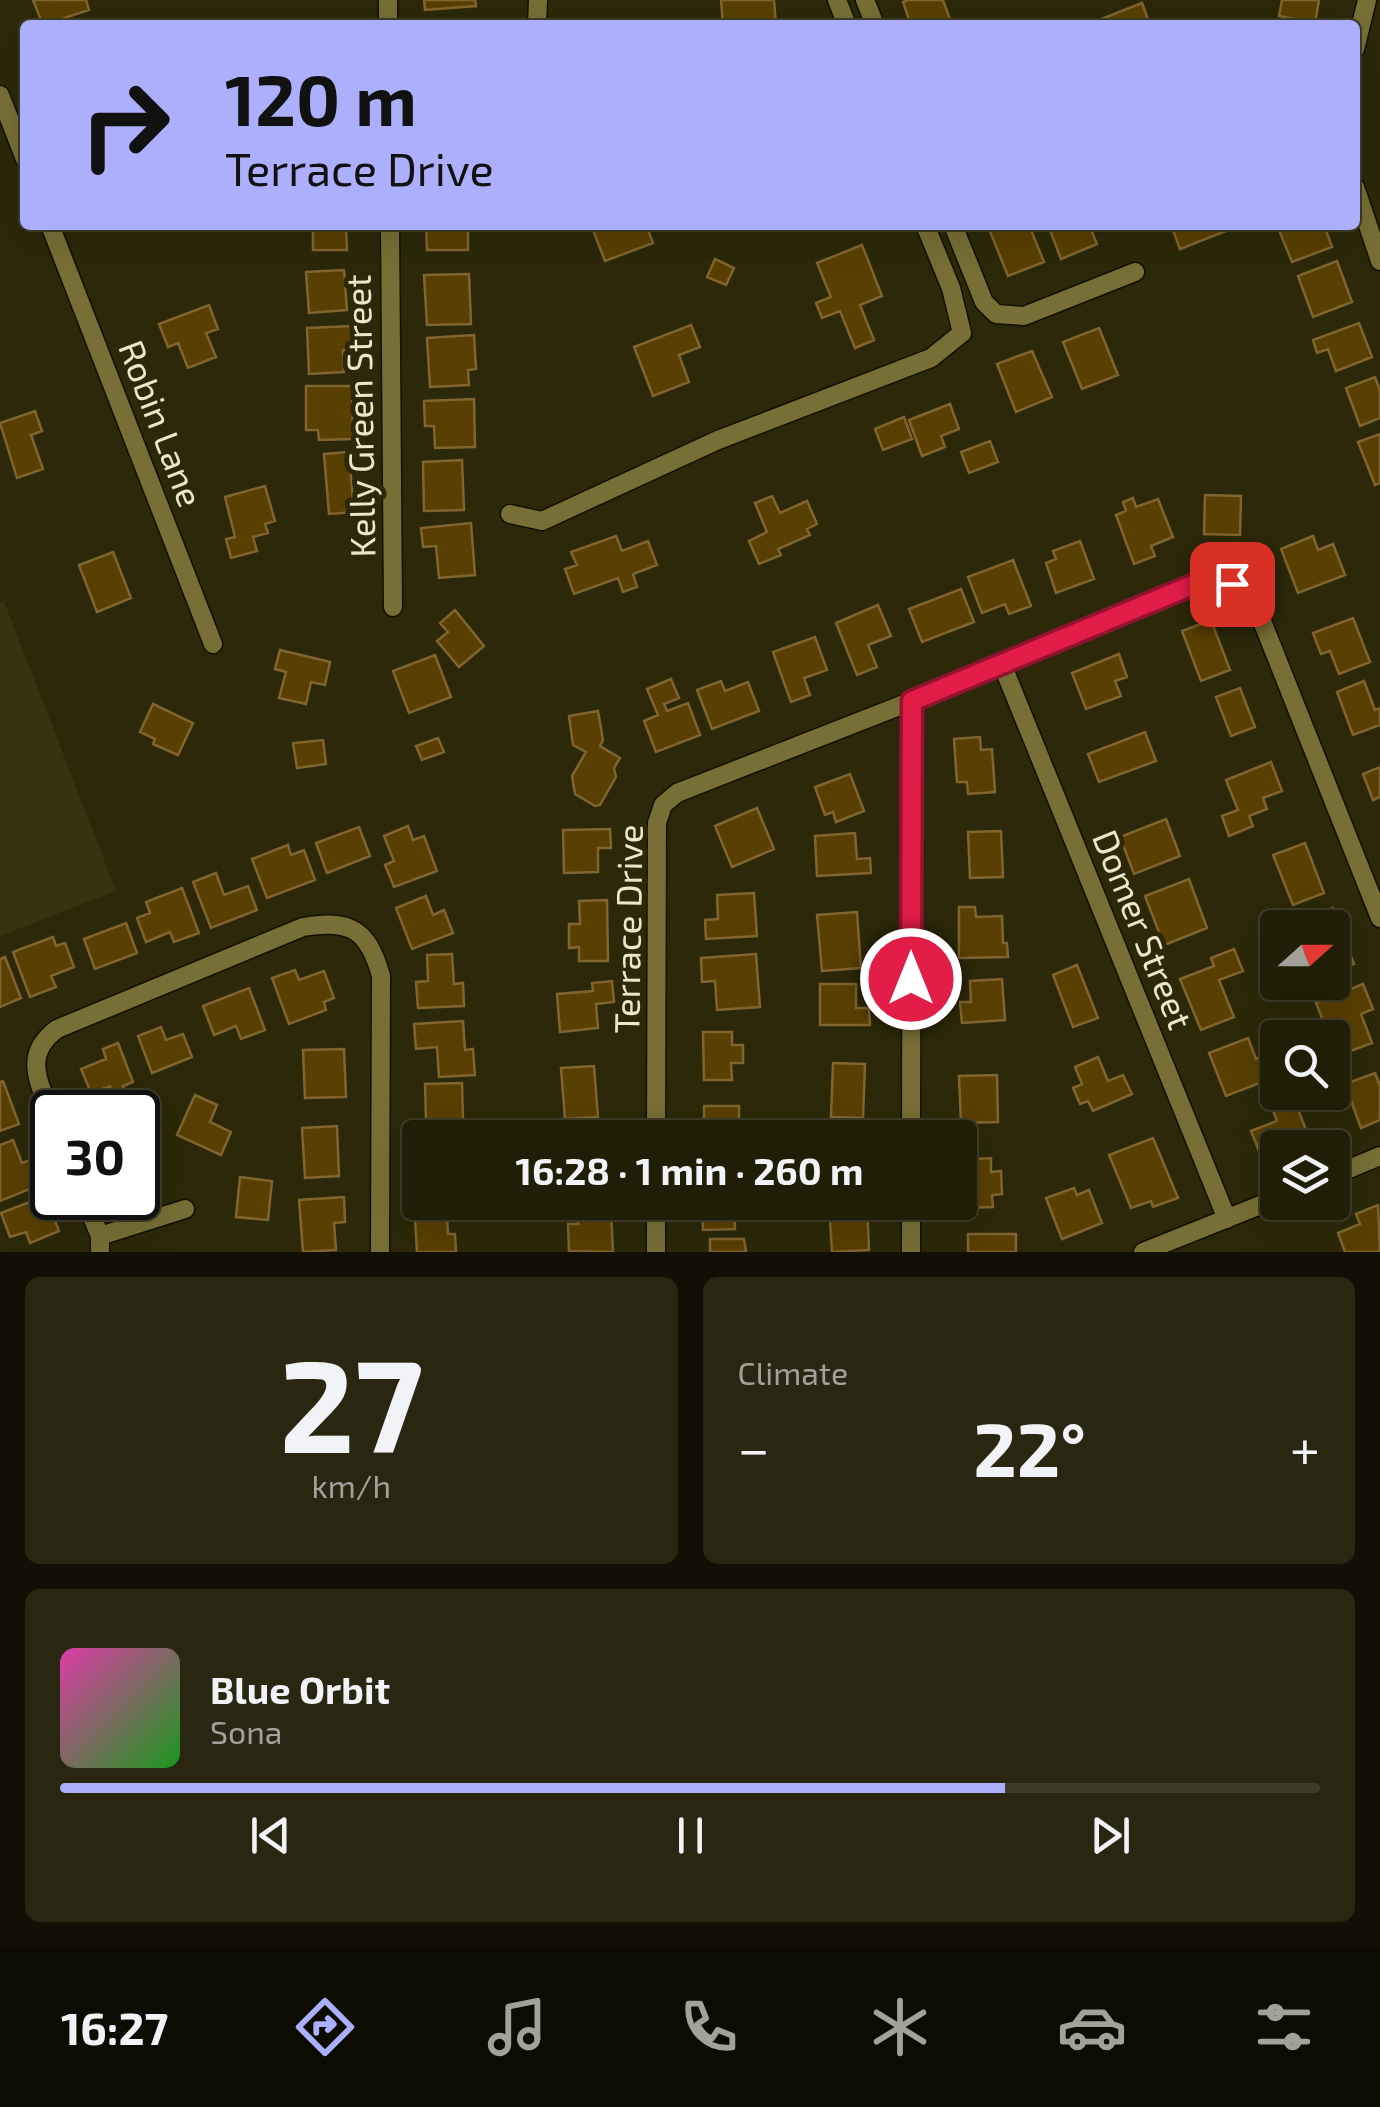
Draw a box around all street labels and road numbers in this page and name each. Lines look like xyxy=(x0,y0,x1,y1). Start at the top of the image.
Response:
street label: Kelly Green Street xyxy=(336,274,382,558)
street label: Robin Lane xyxy=(111,334,213,512)
street label: Domer Street xyxy=(1085,823,1203,1035)
street label: Terrace Drive xyxy=(604,824,650,1034)

